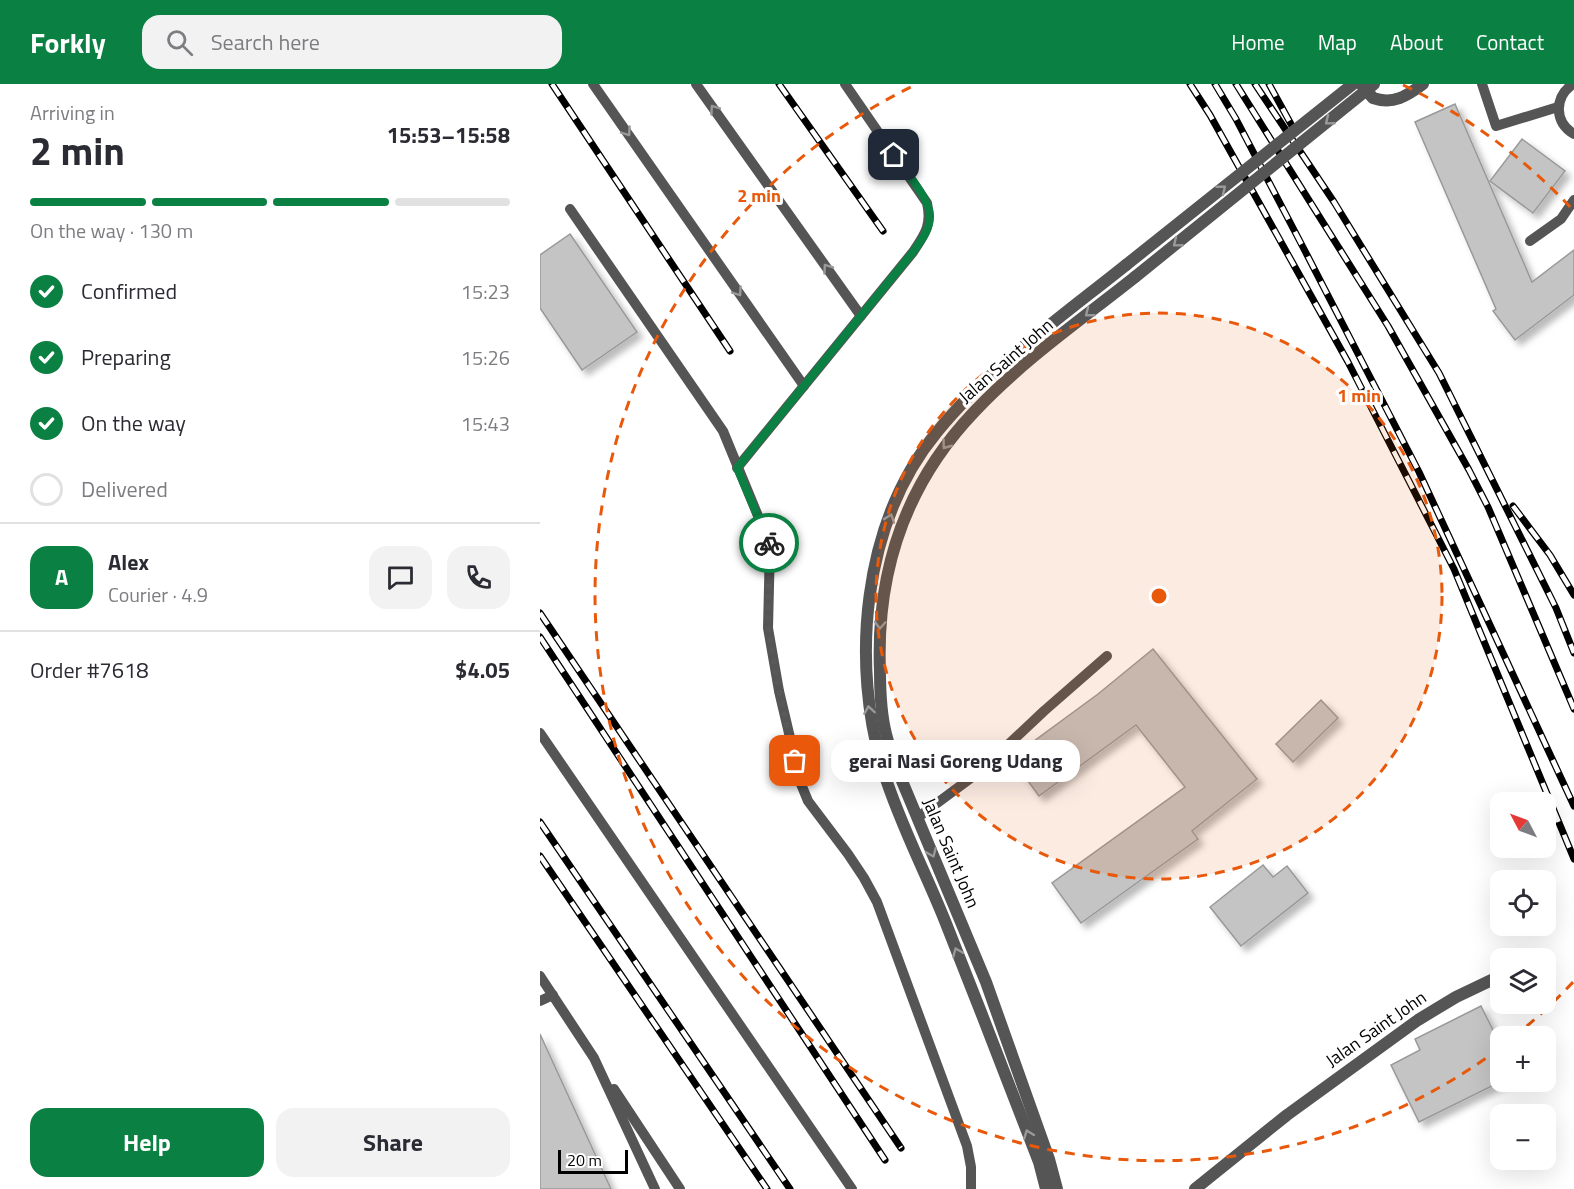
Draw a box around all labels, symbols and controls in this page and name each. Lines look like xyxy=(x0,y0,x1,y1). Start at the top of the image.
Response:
search box xyxy=(142,15,562,69)
text: Forkly xyxy=(30,21,106,64)
text: Search here xyxy=(211,25,320,59)
icon: search xyxy=(163,26,196,59)
text: Home xyxy=(1231,26,1285,58)
text: Map xyxy=(1318,26,1357,58)
text: About xyxy=(1390,26,1443,58)
text: Contact xyxy=(1476,26,1544,58)
text: Arriving in xyxy=(30,97,115,128)
one-way arrow xyxy=(710,105,721,116)
one-way arrow xyxy=(1324,113,1335,124)
text: 15:53–15:58 xyxy=(387,118,510,152)
text: 2 min xyxy=(30,121,125,180)
one-way arrow xyxy=(620,125,631,136)
pin xyxy=(868,129,919,180)
icon: home xyxy=(877,138,910,171)
text: 2 min xyxy=(737,182,781,209)
one-way arrow xyxy=(1215,186,1226,197)
text: On the way · 130 m xyxy=(30,215,193,246)
one-way arrow xyxy=(1173,236,1184,247)
one-way arrow xyxy=(823,264,834,275)
text: Confirmed xyxy=(81,274,177,308)
icon: check xyxy=(30,275,63,308)
text: 15:23 xyxy=(461,276,510,307)
one-way arrow xyxy=(731,285,742,296)
one-way arrow xyxy=(1085,306,1096,317)
street label: Jalan Saint John xyxy=(952,312,1059,409)
text: Preparing xyxy=(81,340,171,374)
icon: check xyxy=(30,341,63,374)
text: 15:26 xyxy=(461,342,510,373)
text: 1 min xyxy=(1337,382,1381,409)
text: On the way xyxy=(81,406,186,440)
icon: check xyxy=(30,407,63,440)
text: 15:43 xyxy=(461,408,510,439)
one-way arrow xyxy=(942,438,953,449)
text: Delivered xyxy=(81,472,168,506)
courier xyxy=(739,513,799,573)
one-way arrow xyxy=(882,513,895,524)
icon: bike xyxy=(753,527,786,560)
text: Alex xyxy=(108,545,149,579)
button: chat xyxy=(369,546,432,609)
button: phone xyxy=(447,546,510,609)
text: A xyxy=(55,560,68,594)
text: Courier · 4.9 xyxy=(108,579,208,610)
centre of rings xyxy=(1149,586,1169,606)
one-way arrow xyxy=(874,621,887,630)
text: Order #7618 xyxy=(30,653,149,687)
text: $4.05 xyxy=(455,653,510,687)
one-way arrow xyxy=(864,705,876,715)
pin xyxy=(769,735,820,786)
callout: gerai Nasi Goreng Udang xyxy=(831,740,1080,782)
icon: bag xyxy=(778,744,811,777)
text: gerai Nasi Goreng Udang xyxy=(849,745,1062,776)
north arrow xyxy=(1490,792,1556,858)
map controls xyxy=(1490,792,1556,1170)
street label: Jalan Saint John xyxy=(916,793,987,912)
one-way arrow xyxy=(925,847,937,858)
button: locate xyxy=(1490,870,1556,936)
one-way arrow xyxy=(952,947,964,958)
button: layers xyxy=(1490,948,1556,1014)
street label: Jalan Saint John xyxy=(1320,984,1432,1073)
button: + xyxy=(1490,1026,1556,1092)
button: − xyxy=(1490,1104,1556,1170)
button: Help xyxy=(30,1108,264,1177)
button: Share xyxy=(276,1108,510,1177)
one-way arrow xyxy=(1022,1129,1035,1139)
scale bar xyxy=(558,1147,628,1174)
text: 20 m xyxy=(567,1148,602,1172)

